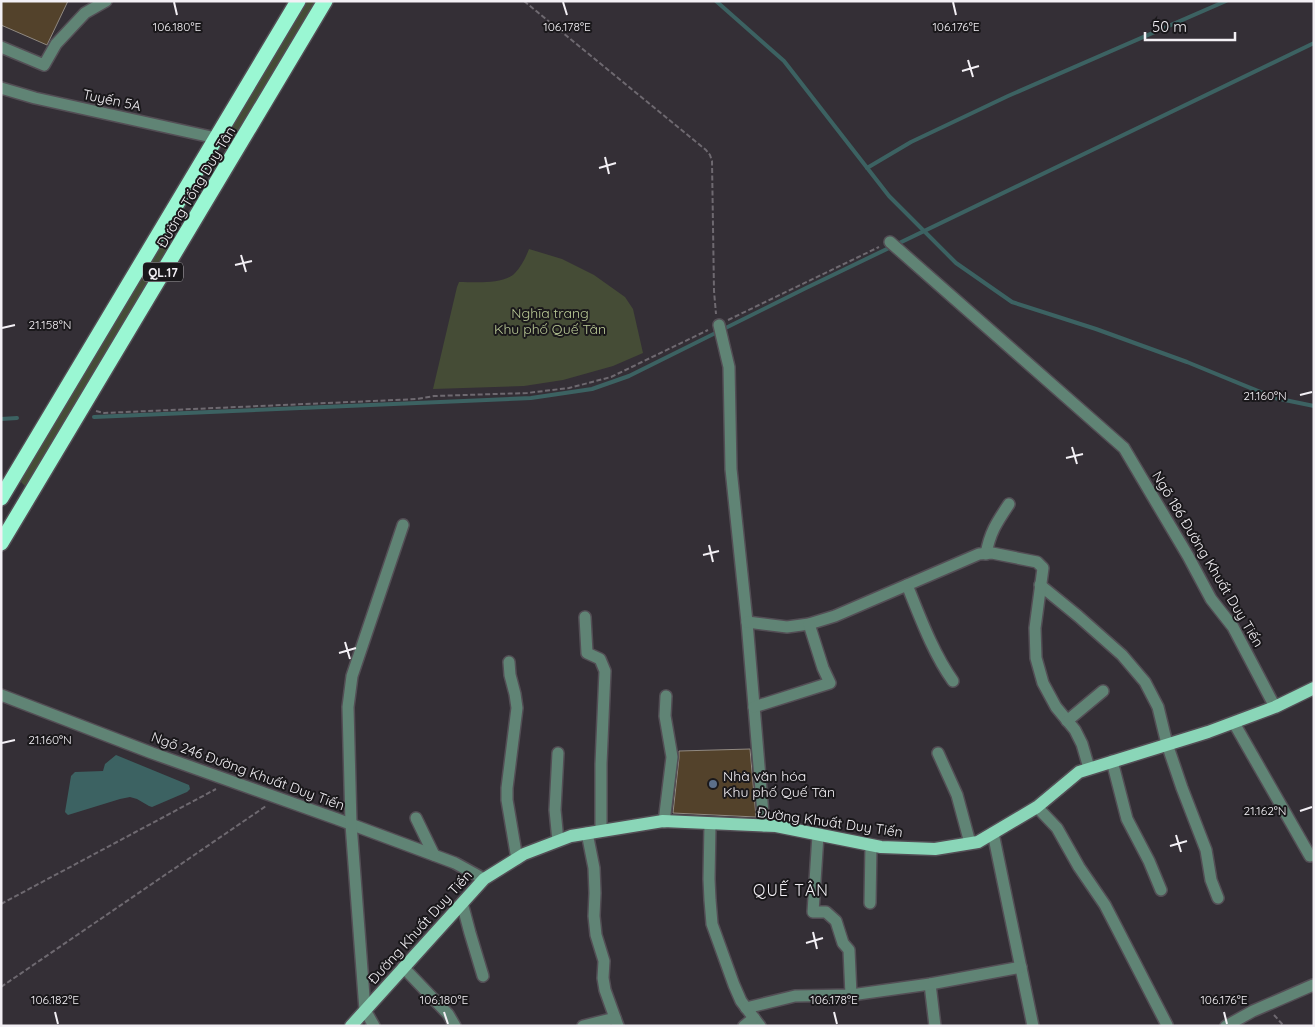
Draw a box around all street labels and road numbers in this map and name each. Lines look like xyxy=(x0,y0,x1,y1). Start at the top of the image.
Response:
street label: Tuyến 5A xyxy=(81,85,143,115)
street label: Đường Tống Duy Tân xyxy=(153,123,239,251)
road number: QL.17 xyxy=(143,262,183,282)
street label: Ngõ 186 Đường Khuất Duy Tiến xyxy=(1148,468,1268,650)
street label: Ngõ 246 Đường Khuất Duy Tiến xyxy=(149,728,347,814)
street label: Đường Khuất Duy Tiến xyxy=(756,803,904,841)
street label: Đường Khuất Duy Tiến xyxy=(364,866,476,988)

